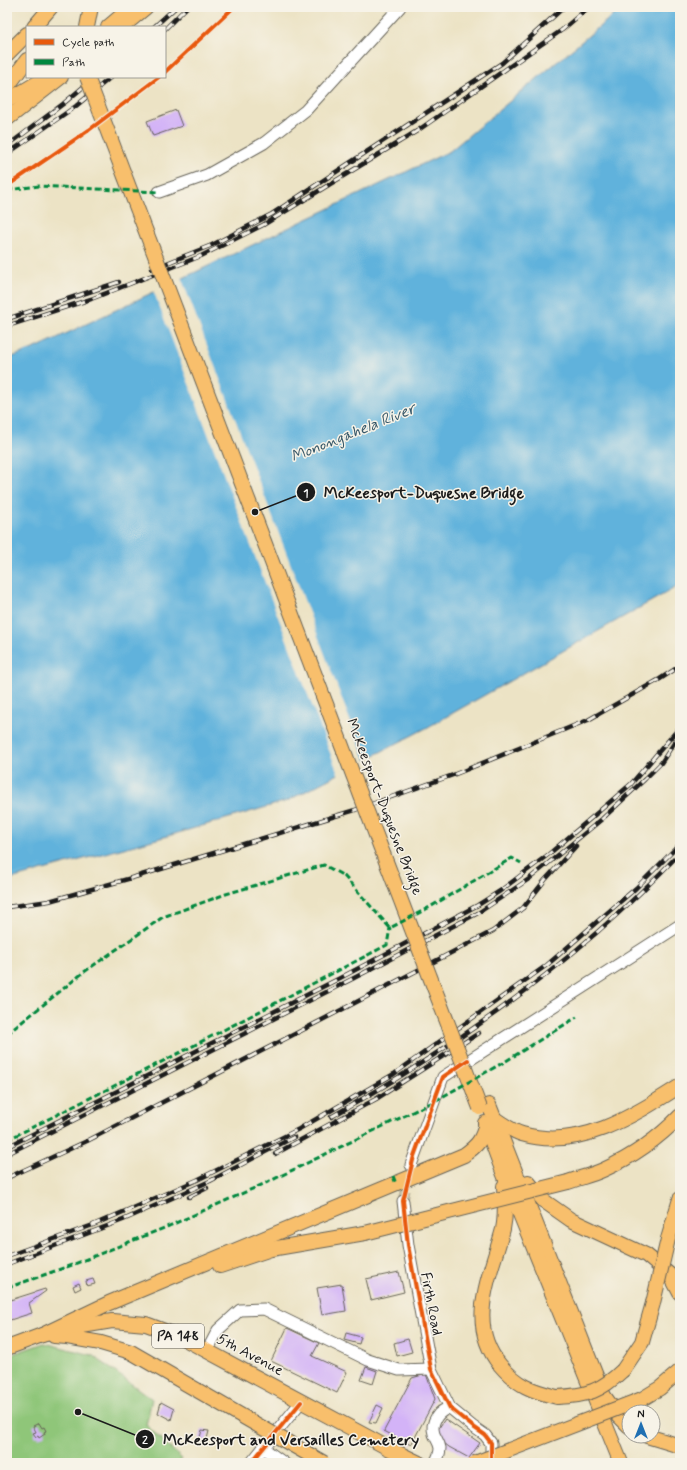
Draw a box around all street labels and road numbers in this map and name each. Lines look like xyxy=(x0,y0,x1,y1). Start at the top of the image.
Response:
street label: McKeesport-Duquesne Bridge xyxy=(340,716,427,899)
street label: Firth Road xyxy=(415,1271,447,1337)
road number: PA 148 xyxy=(152,1324,204,1348)
street label: 5th Avenue xyxy=(213,1329,287,1381)

